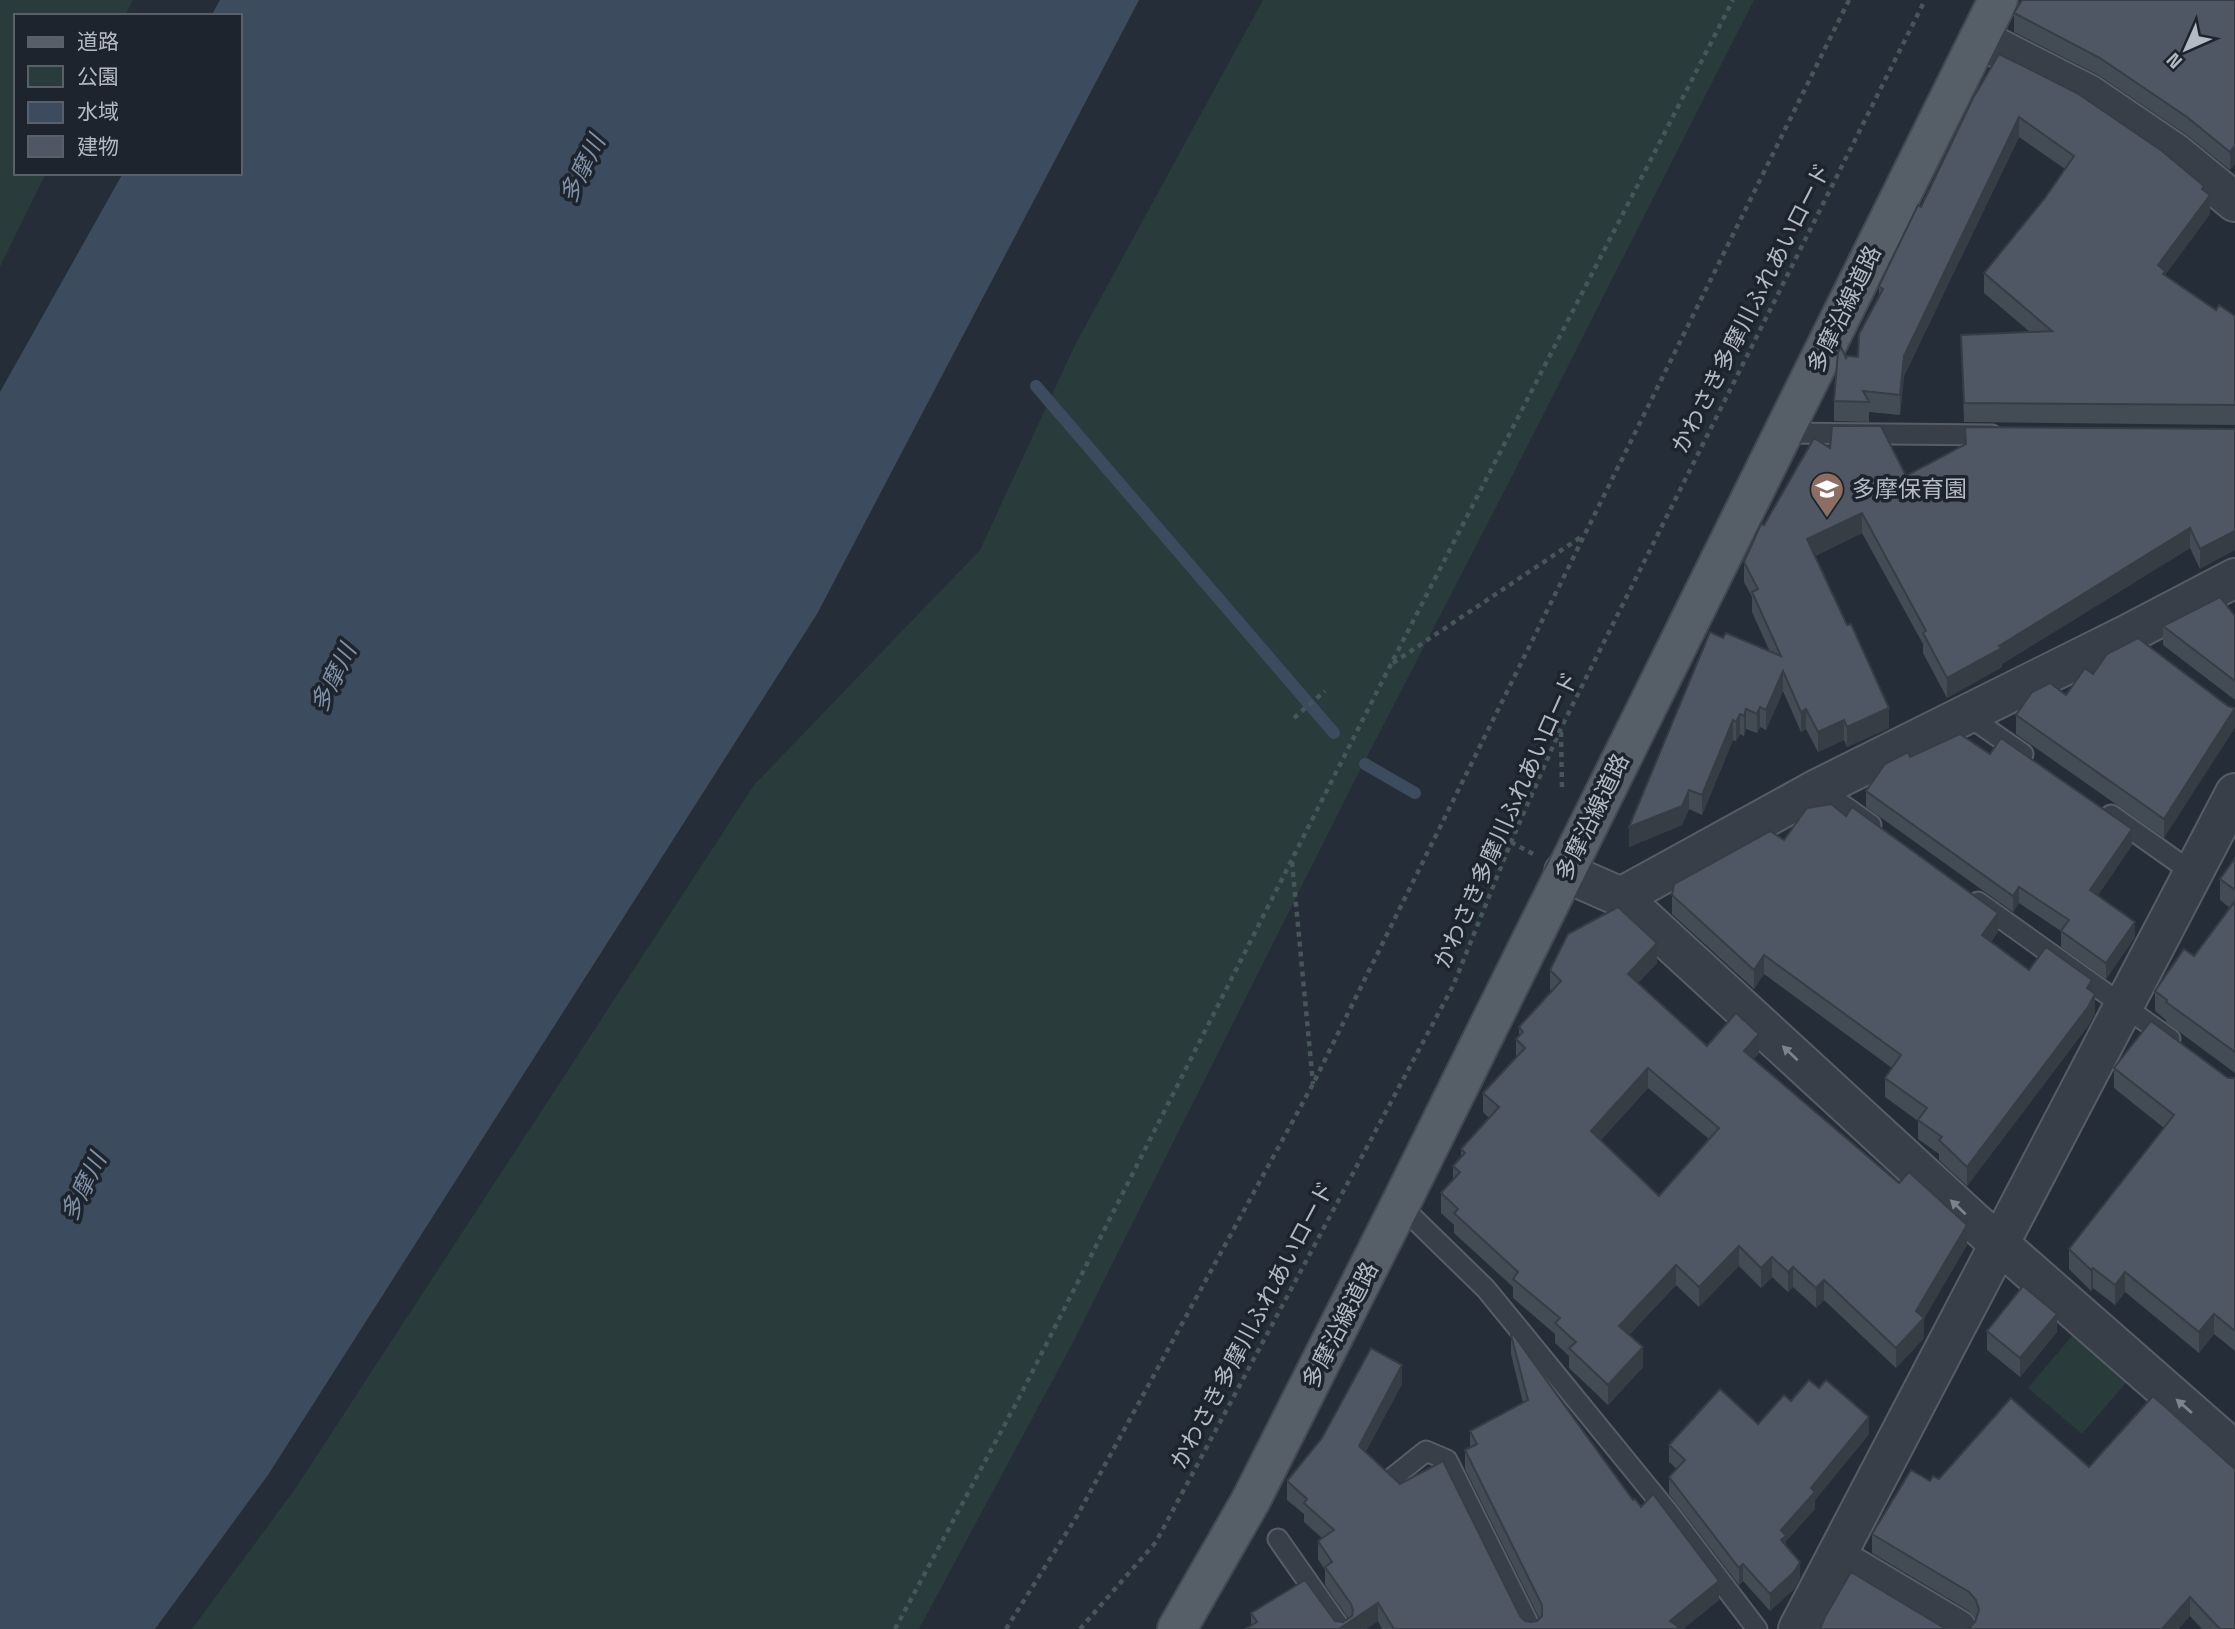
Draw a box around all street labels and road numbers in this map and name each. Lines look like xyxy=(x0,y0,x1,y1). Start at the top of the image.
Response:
street label: かわさき多摩川ふれあいロード xyxy=(1665,158,1837,458)
street label: 多摩沿線道路 xyxy=(1800,240,1888,378)
street label: かわさき多摩川ふれあいロード xyxy=(1427,667,1585,973)
street label: 多摩沿線道路 xyxy=(1548,748,1636,886)
street label: かわさき多摩川ふれあいロード xyxy=(1163,1176,1341,1474)
street label: 多摩沿線道路 xyxy=(1295,1257,1385,1393)

